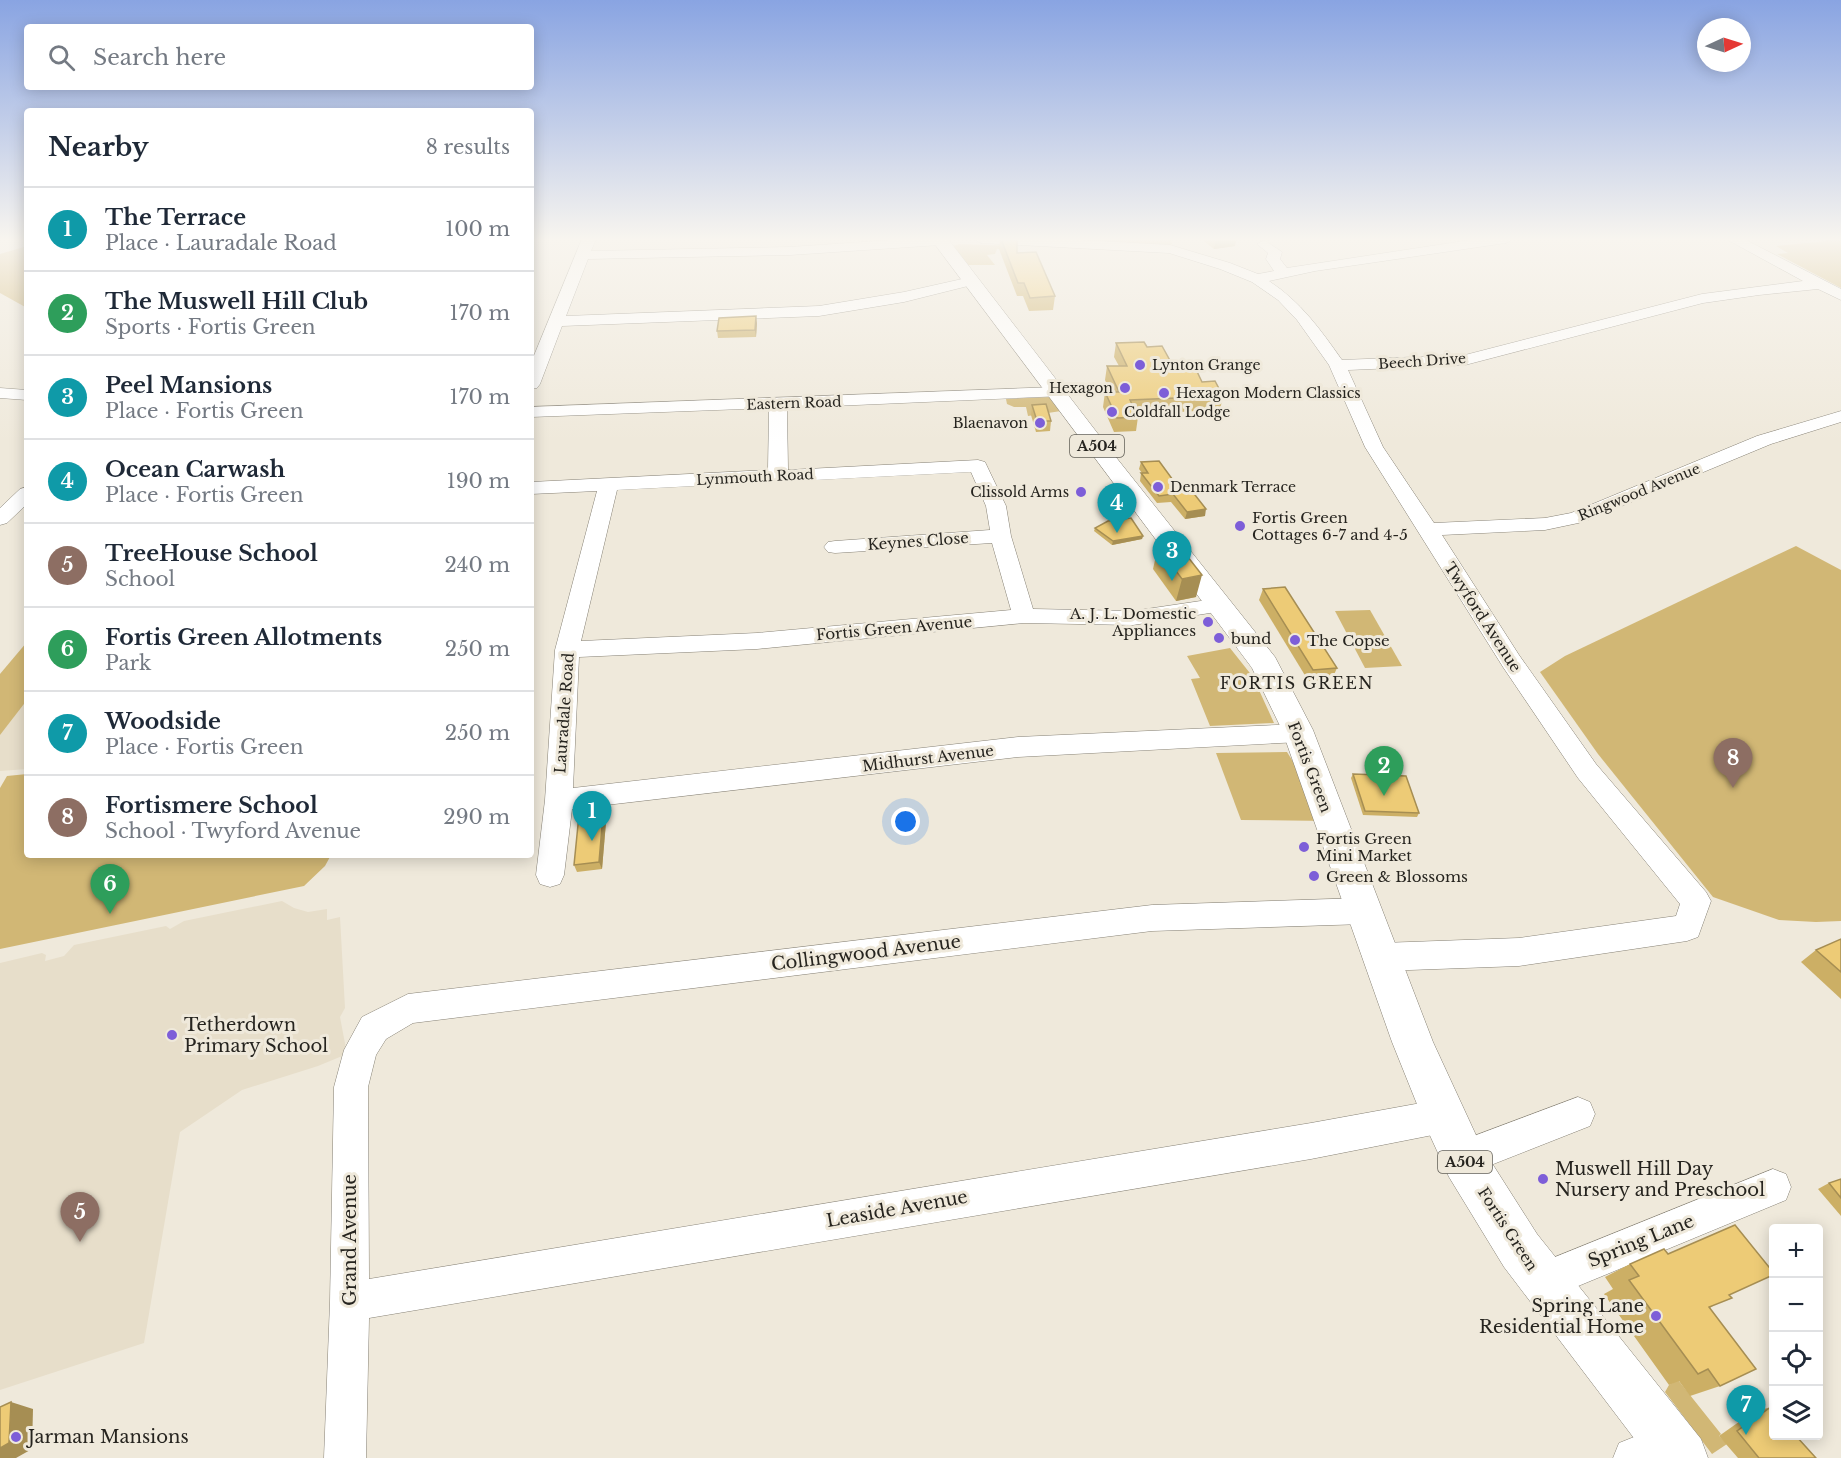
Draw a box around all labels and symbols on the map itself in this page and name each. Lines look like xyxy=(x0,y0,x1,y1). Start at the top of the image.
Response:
north arrow xyxy=(1697,18,1751,72)
street label: Beech Drive xyxy=(1378,349,1466,373)
place label: Lynton Grange xyxy=(1152,356,1260,374)
marker: Lynton Grange xyxy=(1133,358,1147,372)
place label: Hexagon xyxy=(1049,379,1113,397)
marker: Hexagon xyxy=(1118,381,1132,395)
place label: Hexagon Modern Classics xyxy=(1176,384,1361,402)
marker: Hexagon Modern Classics xyxy=(1157,386,1171,400)
street label: Eastern Road xyxy=(746,392,842,414)
place label: Coldfall Lodge xyxy=(1124,403,1230,421)
marker: Coldfall Lodge xyxy=(1105,405,1119,419)
place label: Blaenavon xyxy=(953,414,1028,432)
marker: Blaenavon xyxy=(1033,416,1047,430)
road number: A504 xyxy=(1070,435,1124,457)
street label: Ringwood Avenue xyxy=(1575,459,1703,525)
street label: Lynmouth Road xyxy=(696,465,815,489)
place label: Denmark Terrace xyxy=(1170,478,1296,496)
marker: Denmark Terrace xyxy=(1151,480,1165,494)
place label: Clissold Arms xyxy=(970,483,1069,501)
pin: 4 xyxy=(1098,484,1136,533)
marker: Clissold Arms xyxy=(1074,485,1088,499)
place label: Fortis Green Cottages 6-7 and 4-5 xyxy=(1252,508,1408,544)
marker: Fortis Green Cottages 6-7 and 4-5 xyxy=(1233,519,1247,533)
street label: Keynes Close xyxy=(867,528,969,554)
pin: 3 xyxy=(1152,532,1192,581)
street label: Twyford Avenue xyxy=(1440,559,1526,675)
place label: A. J. L. Domestic Appliances xyxy=(1069,604,1196,640)
street label: Fortis Green Avenue xyxy=(815,612,973,644)
marker: A. J. L. Domestic Appliances xyxy=(1201,615,1215,629)
place label: bund xyxy=(1230,629,1271,648)
marker: bund xyxy=(1212,631,1226,645)
place label: The Copse xyxy=(1307,631,1390,650)
marker: The Copse xyxy=(1288,633,1302,647)
street label: Lauradale Road xyxy=(550,652,578,774)
district label: FORTIS GREEN xyxy=(1220,673,1374,693)
street label: Fortis Green xyxy=(1284,719,1336,815)
pin: 8 xyxy=(1714,738,1752,788)
street label: Midhurst Avenue xyxy=(861,741,995,775)
pin: 2 xyxy=(1364,746,1404,796)
pin: 1 xyxy=(572,792,612,841)
your location xyxy=(891,807,920,836)
place label: Fortis Green Mini Market xyxy=(1316,829,1412,865)
marker: Fortis Green Mini Market xyxy=(1297,840,1311,854)
pin: 6 xyxy=(90,864,130,914)
place label: Green & Blossoms xyxy=(1326,867,1468,886)
marker: Green & Blossoms xyxy=(1307,869,1321,883)
street label: Collingwood Avenue xyxy=(770,930,962,976)
place label: Tetherdown Primary School xyxy=(184,1014,328,1057)
marker: Tetherdown Primary School xyxy=(165,1028,179,1042)
road number: A504 xyxy=(1438,1151,1492,1173)
place label: Muswell Hill Day Nursery and Preschool xyxy=(1555,1158,1765,1201)
marker: Muswell Hill Day Nursery and Preschool xyxy=(1536,1172,1550,1186)
street label: Grand Avenue xyxy=(339,1174,361,1306)
street label: Fortis Green xyxy=(1474,1184,1542,1274)
street label: Leaside Avenue xyxy=(825,1186,969,1232)
pin: 5 xyxy=(60,1192,100,1242)
street label: Spring Lane xyxy=(1585,1210,1697,1272)
place label: Spring Lane Residential Home xyxy=(1479,1295,1644,1338)
marker: Spring Lane Residential Home xyxy=(1649,1309,1663,1323)
pin: 7 xyxy=(1726,1386,1766,1435)
place label: Jarman Mansions xyxy=(26,1426,189,1448)
marker: Jarman Mansions xyxy=(9,1430,23,1444)

